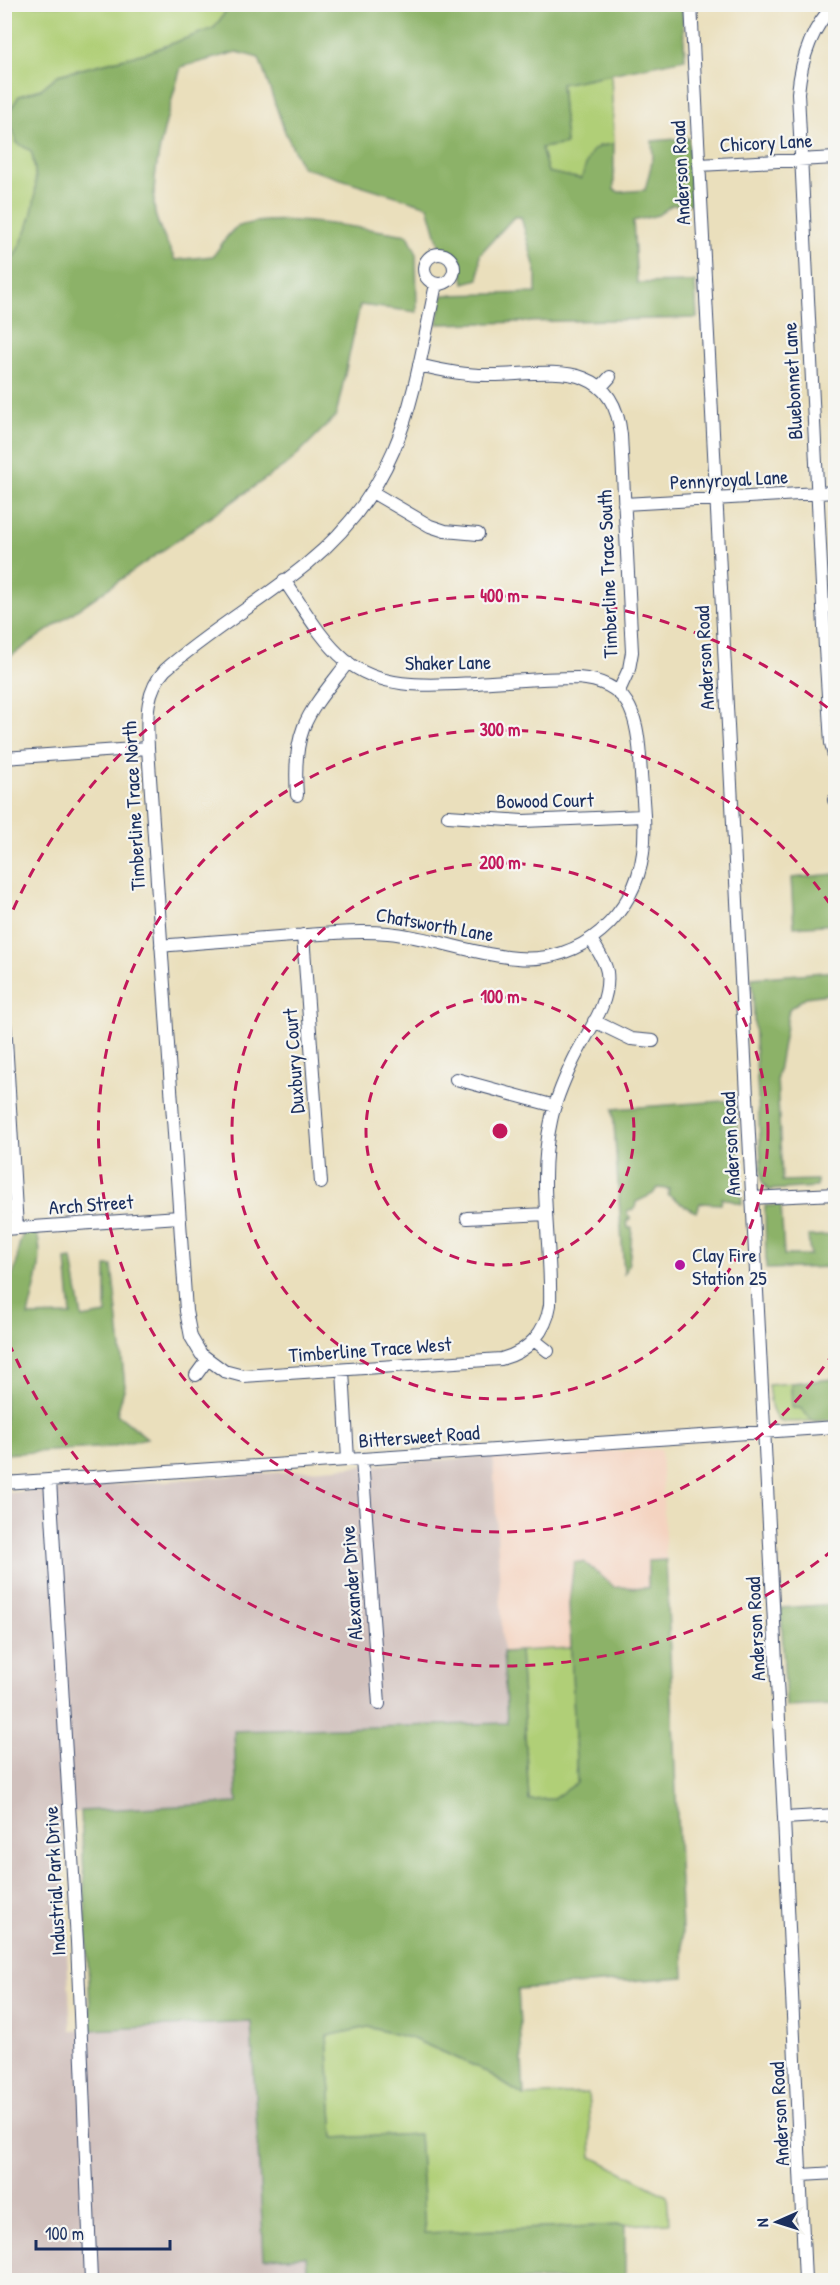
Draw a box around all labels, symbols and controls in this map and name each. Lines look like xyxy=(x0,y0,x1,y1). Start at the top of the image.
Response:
street label: Anderson Road xyxy=(664,120,696,226)
street label: Chicory Lane xyxy=(719,126,813,158)
street label: Bluebonnet Lane xyxy=(775,322,809,440)
street label: Pennyroyal Lane xyxy=(669,462,789,496)
street label: Timberline Trace South xyxy=(591,489,623,659)
text: 400 m xyxy=(480,583,520,608)
street label: Anderson Road xyxy=(688,605,720,711)
street label: Shaker Lane xyxy=(405,648,491,676)
text: 300 m xyxy=(480,717,520,742)
street label: Timberline Trace North xyxy=(115,721,151,891)
street label: Bowood Court xyxy=(496,786,595,814)
text: 200 m xyxy=(480,850,520,875)
street label: Chatsworth Lane xyxy=(374,900,496,948)
text: 100 m xyxy=(480,984,520,1009)
street label: Duxbury Court xyxy=(276,1007,310,1114)
street label: Anderson Road xyxy=(714,1091,746,1197)
centre of rings xyxy=(490,1121,510,1141)
street label: Arch Street xyxy=(48,1187,135,1220)
place label: Clay Fire Station 25 xyxy=(692,1241,767,1291)
marker: Clay Fire Station 25 xyxy=(673,1258,687,1272)
street label: Timberline Trace West xyxy=(288,1330,453,1368)
street label: Bittersweet Road xyxy=(358,1418,481,1454)
street label: Alexander Drive xyxy=(334,1525,368,1641)
street label: Anderson Road xyxy=(739,1576,771,1682)
street label: Industrial Park Drive xyxy=(37,1805,71,1956)
street label: Anderson Road xyxy=(763,2061,795,2167)
north arrow xyxy=(747,2192,807,2252)
scale bar xyxy=(36,2213,170,2251)
text: N xyxy=(751,2217,773,2228)
text: 100 m xyxy=(45,2221,84,2246)

